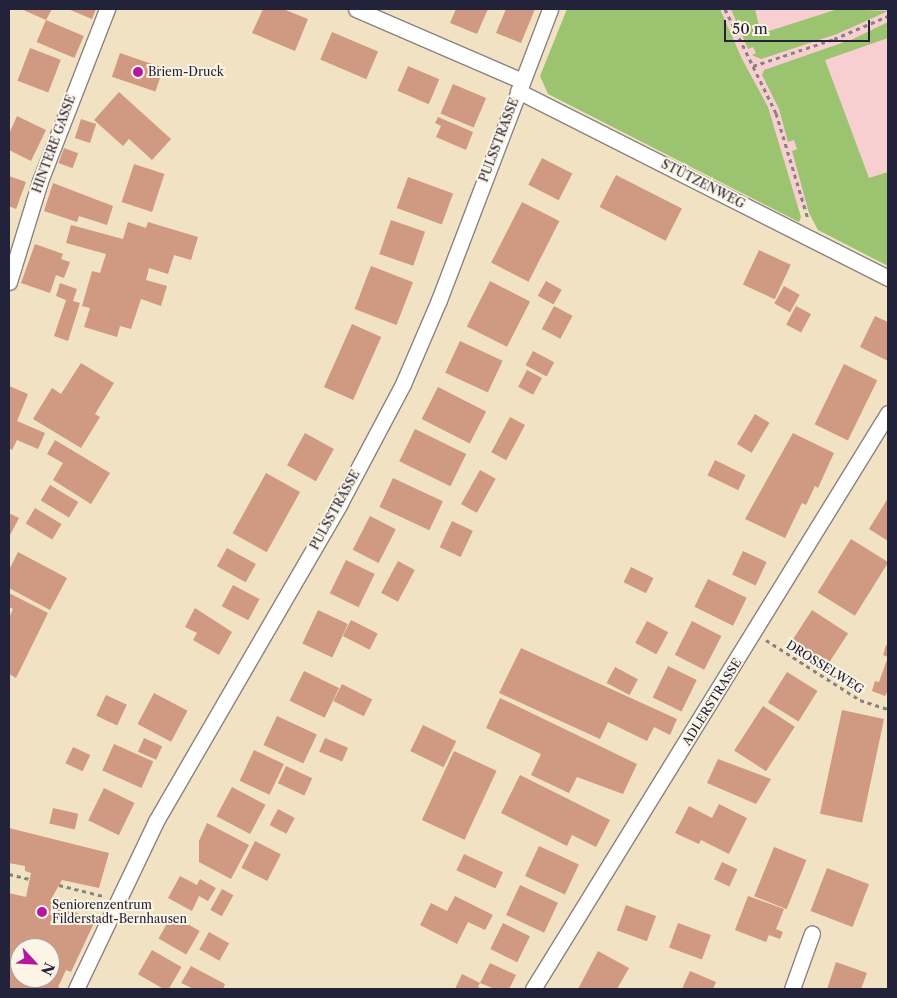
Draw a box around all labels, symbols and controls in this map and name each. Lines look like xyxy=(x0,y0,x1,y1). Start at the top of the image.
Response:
scale bar xyxy=(727,10,873,42)
text: 50 m xyxy=(732,19,768,38)
place label: Briem-Druck xyxy=(148,65,224,79)
marker: Briem-Druck xyxy=(132,66,144,78)
street label: HINTERE GASSE xyxy=(30,93,78,195)
street label: PULSSTRASSE xyxy=(476,96,522,184)
street label: STÜTZENWEG xyxy=(659,157,747,211)
street label: PULSSTRASSE xyxy=(307,468,363,552)
street label: DROSSELWEG xyxy=(784,637,866,697)
street label: ADLERSTRASSE xyxy=(679,656,745,748)
place label: Seniorenzentrum Filderstadt-Bernhausen xyxy=(52,898,187,926)
marker: Seniorenzentrum Filderstadt-Bernhausen xyxy=(36,906,48,918)
north arrow xyxy=(10,938,60,988)
text: N xyxy=(37,960,58,978)

